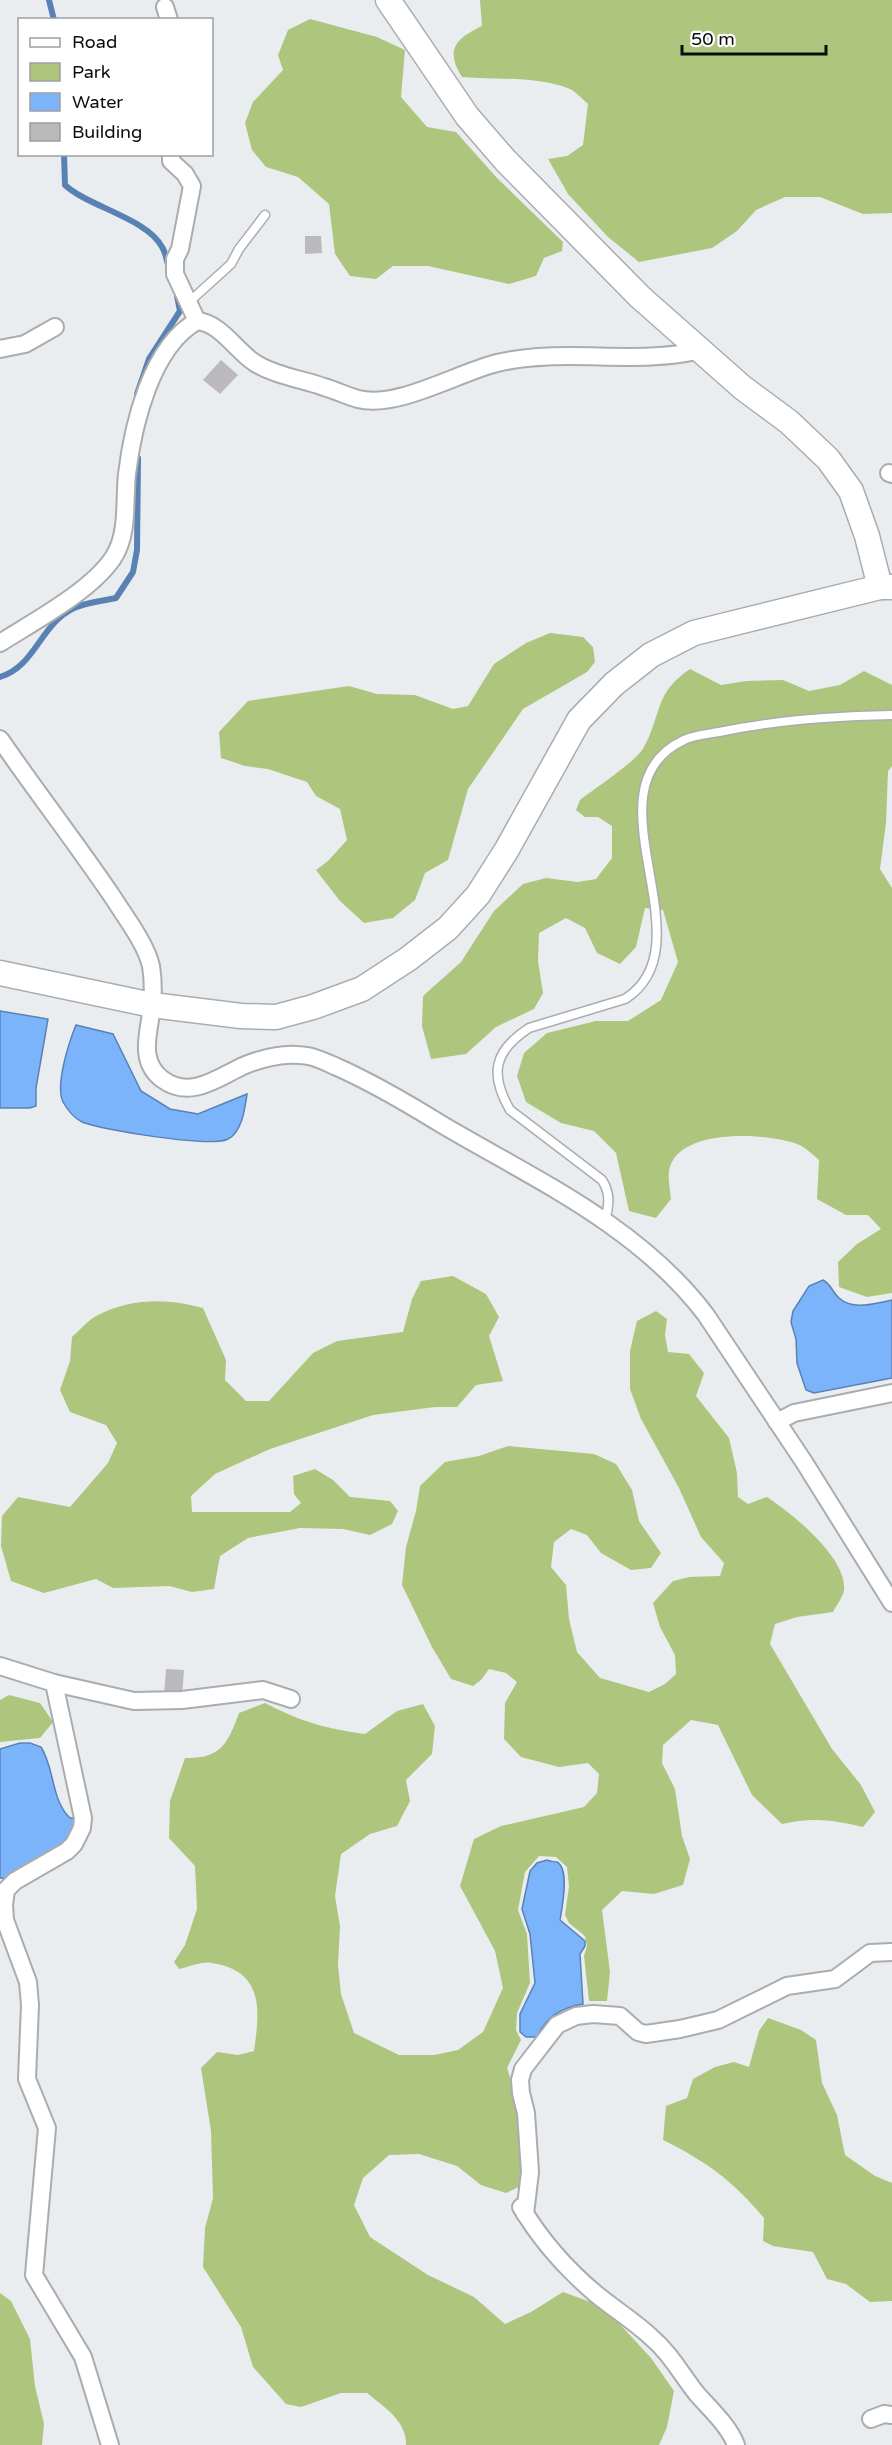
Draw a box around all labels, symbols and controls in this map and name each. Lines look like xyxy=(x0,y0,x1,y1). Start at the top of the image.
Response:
legend xyxy=(18,18,213,156)
scale bar xyxy=(682,18,826,56)
text: 50 m xyxy=(691,28,735,50)
text: Road xyxy=(72,31,117,53)
text: Park xyxy=(72,61,111,83)
text: Water xyxy=(72,91,123,113)
text: Building xyxy=(72,121,142,143)

